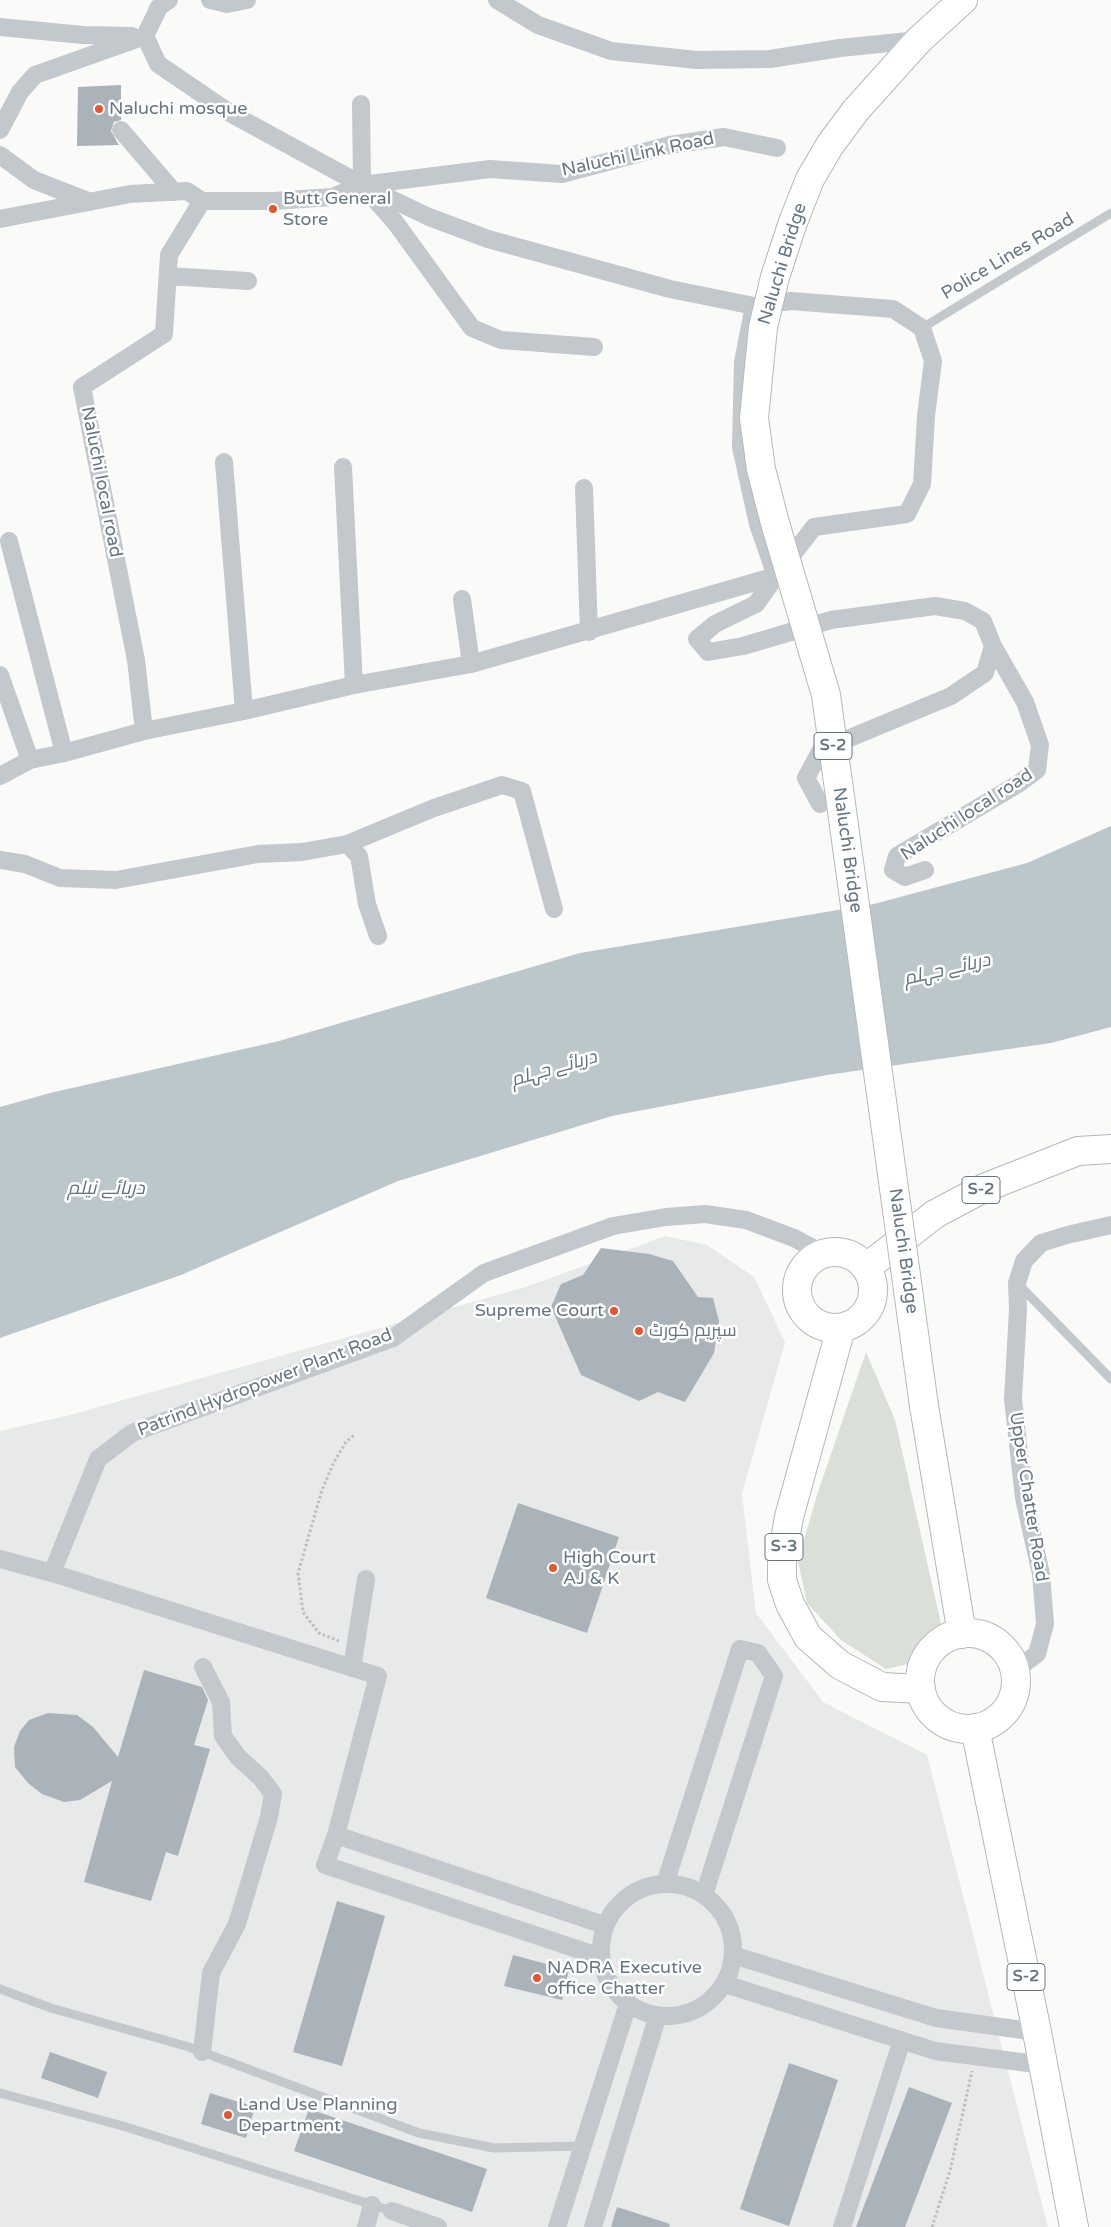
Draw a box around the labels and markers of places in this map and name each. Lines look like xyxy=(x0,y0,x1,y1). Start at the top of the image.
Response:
place label: Naluchi mosque xyxy=(109,98,247,120)
marker: Naluchi mosque xyxy=(93,103,105,115)
place label: Butt General Store xyxy=(283,188,391,230)
marker: Butt General Store xyxy=(267,203,279,215)
place label: Supreme Court xyxy=(475,1300,604,1322)
marker: Supreme Court xyxy=(608,1305,620,1317)
place label: سپریم کورٹ xyxy=(649,1320,737,1342)
marker: سپریم کورٹ xyxy=(633,1325,645,1337)
place label: High Court AJ & K xyxy=(563,1547,656,1590)
marker: High Court AJ & K xyxy=(547,1562,559,1574)
place label: NADRA Executive office Chatter xyxy=(547,1957,702,2000)
marker: NADRA Executive office Chatter xyxy=(531,1972,543,1984)
place label: Land Use Planning Department xyxy=(238,2094,398,2136)
marker: Land Use Planning Department xyxy=(222,2109,234,2121)

